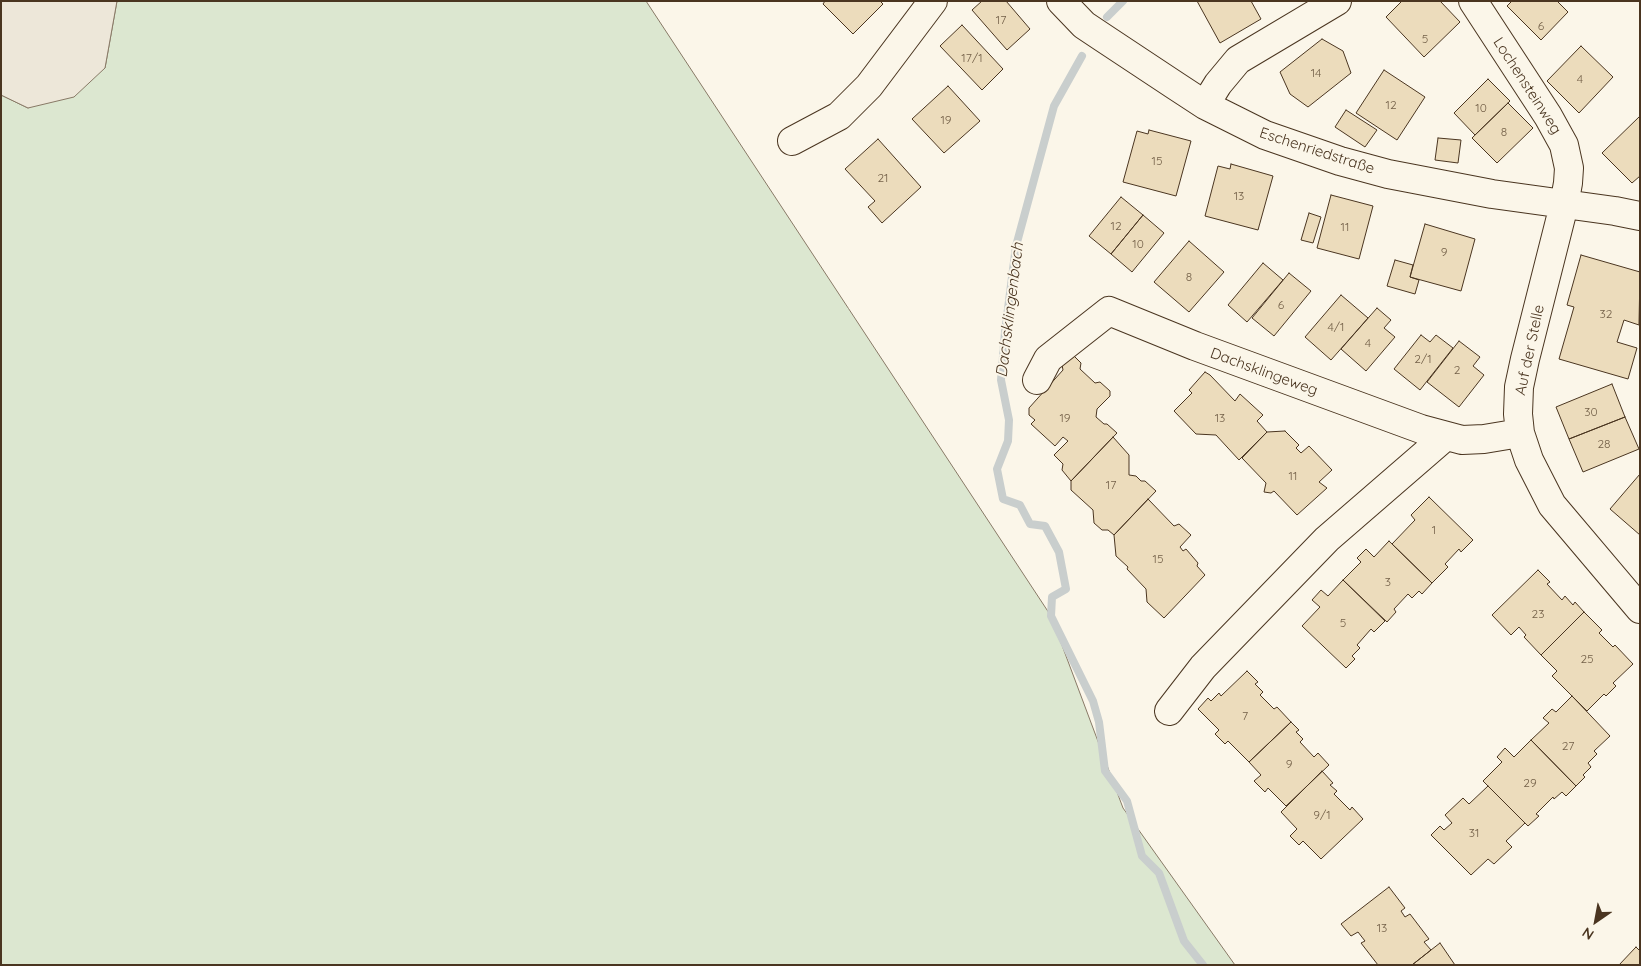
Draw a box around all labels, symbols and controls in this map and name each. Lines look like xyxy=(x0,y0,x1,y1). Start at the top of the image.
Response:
house number: 17 xyxy=(996,13,1006,27)
house number: 6 xyxy=(1538,19,1544,33)
house number: 5 xyxy=(1422,32,1428,46)
street label: Lochensteinweg xyxy=(1489,34,1565,138)
house number: 17/1 xyxy=(961,51,983,65)
house number: 14 xyxy=(1311,66,1321,80)
house number: 4 xyxy=(1577,72,1583,86)
house number: 12 xyxy=(1385,98,1397,112)
house number: 10 xyxy=(1475,101,1487,115)
house number: 19 xyxy=(940,113,952,127)
street label: Eschenriedstraße xyxy=(1257,124,1377,178)
house number: 8 xyxy=(1501,125,1507,139)
house number: 15 xyxy=(1152,154,1162,168)
house number: 21 xyxy=(877,171,889,185)
house number: 13 xyxy=(1234,189,1244,203)
house number: 12 xyxy=(1110,219,1122,233)
house number: 11 xyxy=(1341,220,1349,234)
house number: 10 xyxy=(1132,237,1144,251)
water label: Dachsklingenbach xyxy=(992,242,1028,378)
house number: 9 xyxy=(1441,245,1447,259)
house number: 8 xyxy=(1186,270,1192,284)
house number: 6 xyxy=(1278,298,1284,312)
street label: Auf der Stelle xyxy=(1512,303,1548,397)
house number: 32 xyxy=(1600,307,1612,321)
house number: 4/1 xyxy=(1327,320,1345,334)
house number: 4 xyxy=(1365,336,1371,350)
street label: Dachsklingeweg xyxy=(1208,344,1320,400)
house number: 2/1 xyxy=(1414,352,1432,366)
house number: 2 xyxy=(1454,363,1460,377)
house number: 30 xyxy=(1584,405,1598,419)
house number: 19 xyxy=(1059,411,1071,425)
house number: 13 xyxy=(1215,411,1225,425)
house number: 28 xyxy=(1597,437,1611,451)
house number: 11 xyxy=(1289,469,1297,483)
house number: 17 xyxy=(1106,478,1116,492)
house number: 1 xyxy=(1432,523,1436,537)
house number: 15 xyxy=(1153,552,1163,566)
house number: 3 xyxy=(1385,575,1391,589)
house number: 23 xyxy=(1532,607,1544,621)
house number: 5 xyxy=(1340,616,1346,630)
house number: 25 xyxy=(1580,652,1594,666)
house number: 7 xyxy=(1242,709,1248,723)
house number: 27 xyxy=(1562,739,1574,753)
house number: 9 xyxy=(1286,757,1292,771)
house number: 29 xyxy=(1523,776,1537,790)
house number: 9/1 xyxy=(1313,808,1331,822)
house number: 31 xyxy=(1469,826,1479,840)
north arrow xyxy=(1571,896,1621,946)
house number: 13 xyxy=(1377,921,1387,935)
text: N xyxy=(1579,923,1597,944)

